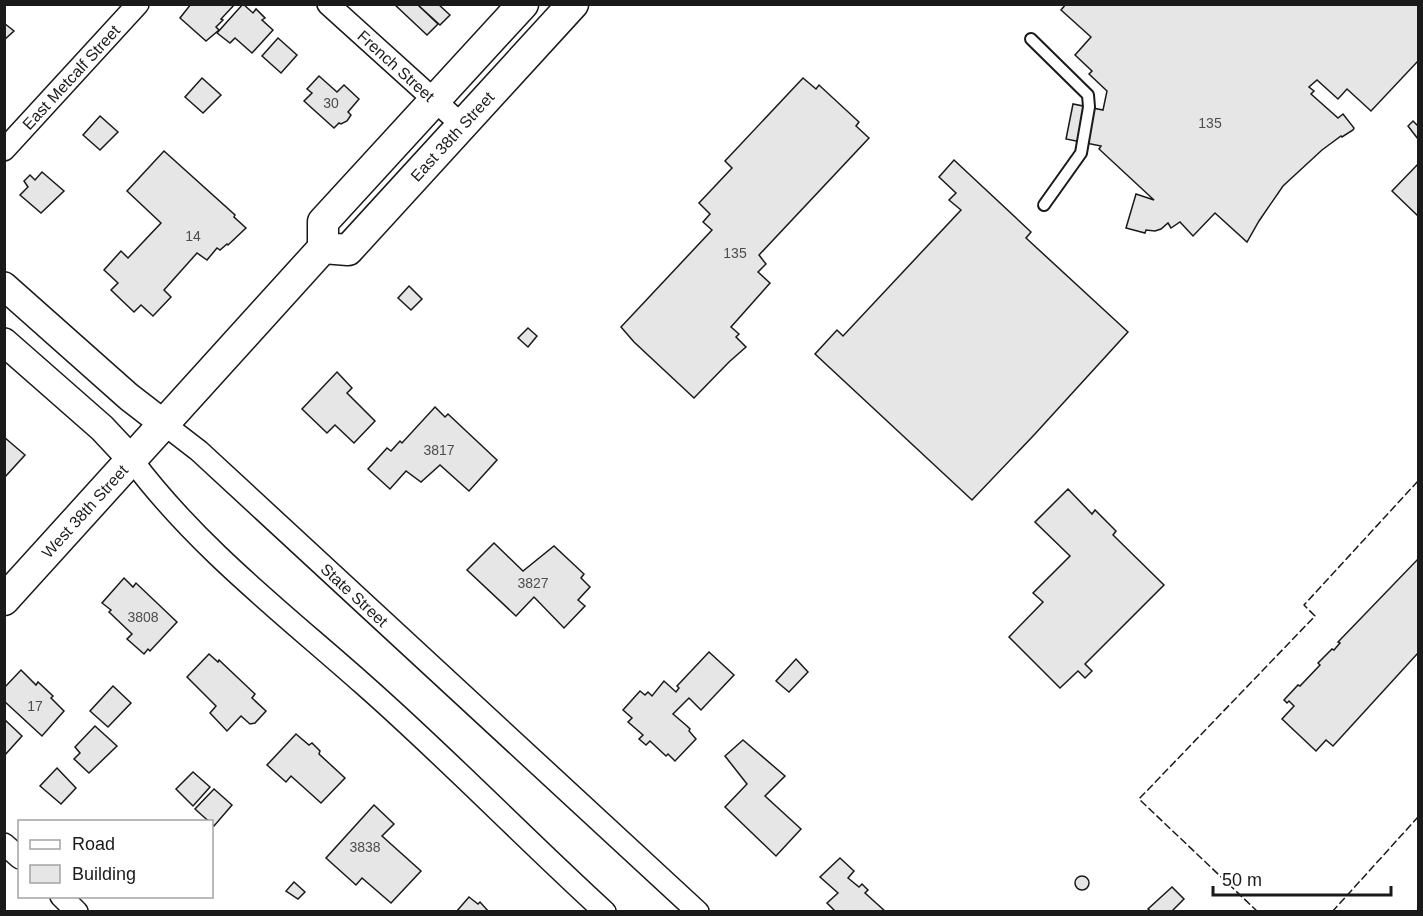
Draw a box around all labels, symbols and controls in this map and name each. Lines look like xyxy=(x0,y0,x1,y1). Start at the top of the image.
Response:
street label: East Metcalf Street xyxy=(19,21,123,133)
street label: French Street xyxy=(355,27,438,105)
street label: East 38th Street xyxy=(407,88,497,184)
house number: 30 xyxy=(323,95,339,111)
house number: 135 xyxy=(1198,115,1222,131)
house number: 14 xyxy=(185,228,201,244)
house number: 135 xyxy=(723,245,747,261)
house number: 3817 xyxy=(423,442,455,458)
street label: West 38th Street xyxy=(38,461,131,561)
street label: State Street xyxy=(318,560,392,630)
house number: 3827 xyxy=(517,575,549,591)
house number: 3808 xyxy=(127,609,159,625)
house number: 17 xyxy=(27,698,43,714)
legend xyxy=(18,820,213,898)
text: Road xyxy=(72,834,115,854)
house number: 3838 xyxy=(349,839,381,855)
scale bar xyxy=(1213,859,1392,897)
text: Building xyxy=(72,864,136,884)
text: 50 m xyxy=(1222,870,1262,890)

